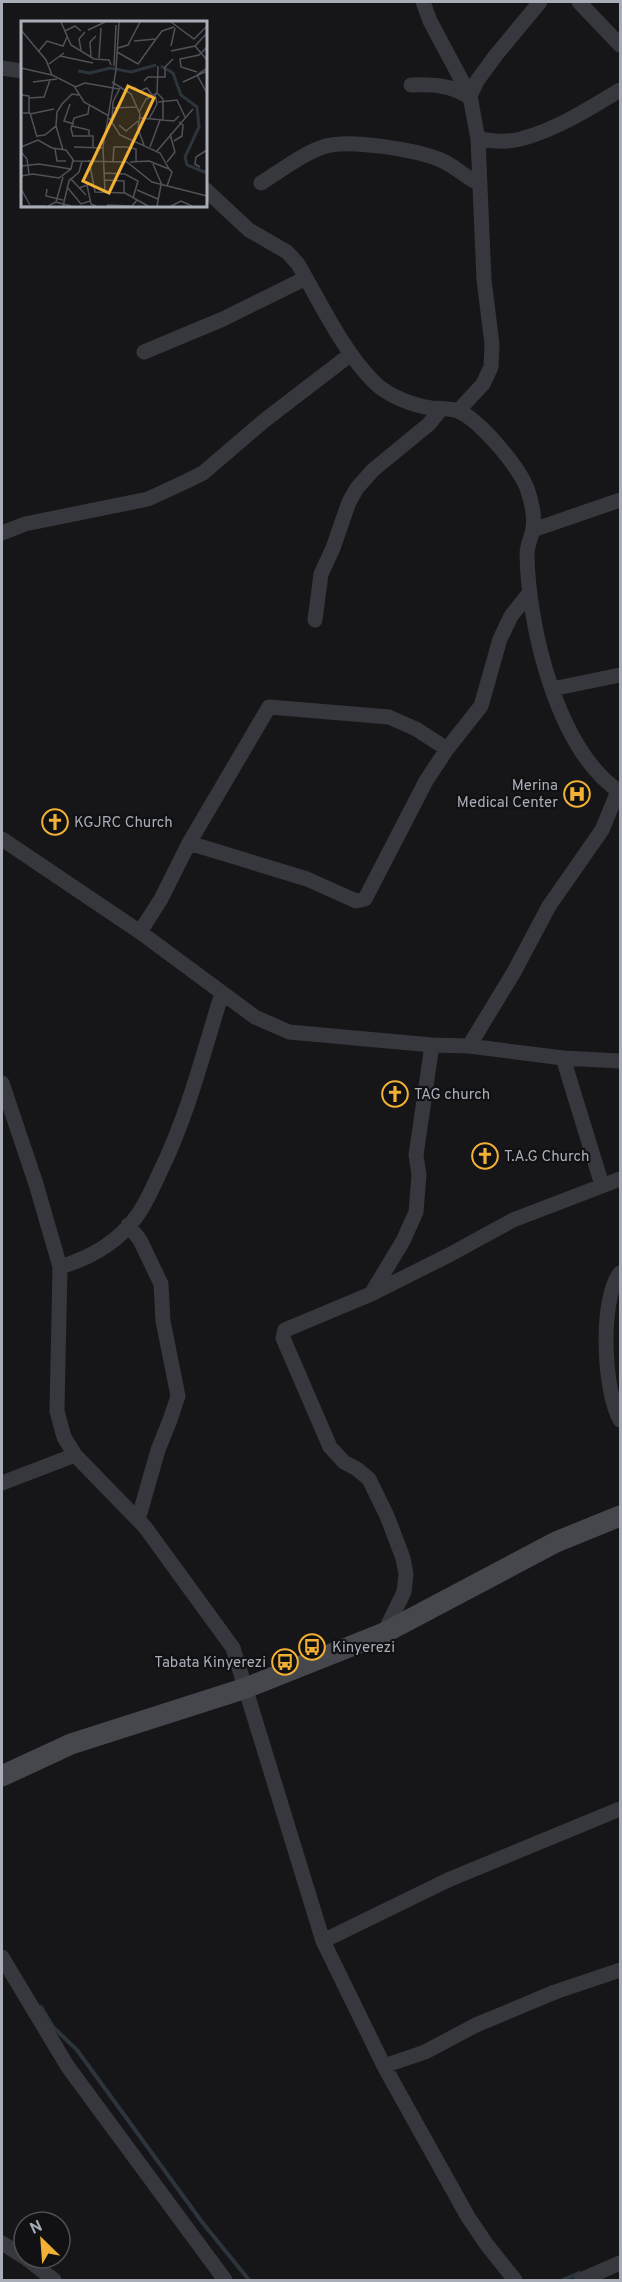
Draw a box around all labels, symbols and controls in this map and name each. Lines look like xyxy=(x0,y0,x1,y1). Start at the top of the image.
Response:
inset map xyxy=(21,21,207,207)
place label: Merina Medical Center xyxy=(457,777,558,813)
hospital icon: Merina Medical Center xyxy=(562,779,592,809)
church icon: KGJRC Church xyxy=(40,807,70,837)
place label: KGJRC Church xyxy=(74,814,173,833)
church icon: TAG church xyxy=(380,1079,410,1109)
place label: TAG church xyxy=(414,1086,490,1105)
church icon: T.A.G Church xyxy=(470,1141,500,1171)
place label: T.A.G Church xyxy=(504,1148,590,1167)
bus stop icon: Kinyerezi xyxy=(297,1632,327,1662)
place label: Kinyerezi xyxy=(332,1639,395,1658)
bus stop icon: Tabata Kinyerezi xyxy=(270,1647,300,1677)
place label: Tabata Kinyerezi xyxy=(154,1654,266,1673)
north arrow xyxy=(12,2210,72,2270)
text: N xyxy=(27,2217,46,2240)

